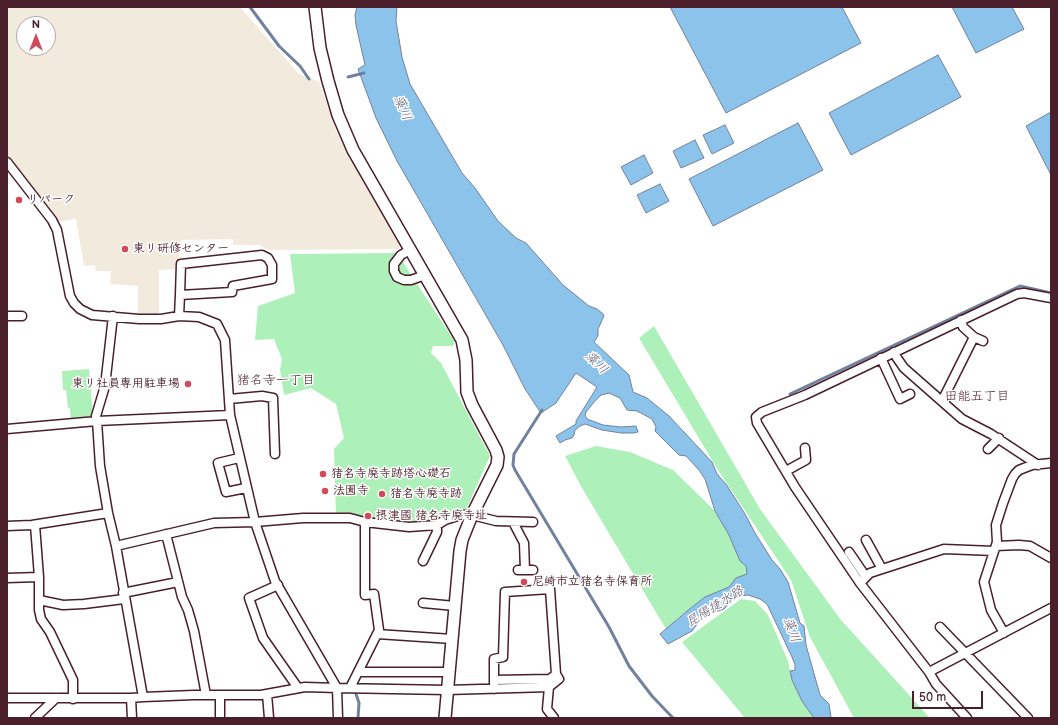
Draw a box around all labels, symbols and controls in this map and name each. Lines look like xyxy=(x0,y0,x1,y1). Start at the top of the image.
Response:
north arrow xyxy=(16,16,56,56)
text: N xyxy=(32,18,40,31)
water label: 藻川 xyxy=(390,93,414,123)
place label: リパーク xyxy=(27,193,75,207)
marker: リパーク xyxy=(14,195,24,205)
place label: 東リ研修センター xyxy=(133,242,229,256)
marker: 東リ研修センター xyxy=(120,244,130,254)
water label: 藻川 xyxy=(581,348,611,378)
district label: 猪名寺一丁目 xyxy=(237,373,315,389)
place label: 東リ社員専用駐車場 xyxy=(72,377,180,391)
marker: 東リ社員専用駐車場 xyxy=(183,379,193,389)
district label: 田能五丁目 xyxy=(945,389,1009,405)
place label: 猪名寺廃寺跡塔心礎石 xyxy=(331,467,451,481)
marker: 猪名寺廃寺跡塔心礎石 xyxy=(318,469,328,479)
place label: 法園寺 xyxy=(333,484,369,498)
marker: 法園寺 xyxy=(320,486,330,496)
place label: 猪名寺廃寺跡 xyxy=(390,487,462,501)
marker: 猪名寺廃寺跡 xyxy=(377,489,387,499)
place label: 摂津國 猪名寺廃寺址 xyxy=(376,509,487,523)
marker: 摂津國 猪名寺廃寺址 xyxy=(363,511,373,521)
place label: 尼崎市立猪名寺保育所 xyxy=(532,575,652,589)
marker: 尼崎市立猪名寺保育所 xyxy=(519,577,529,587)
water label: 昆陽捷水路 xyxy=(683,583,747,631)
water label: 藻川 xyxy=(779,615,803,645)
scale bar xyxy=(914,683,985,709)
text: 50 m xyxy=(919,690,946,705)

